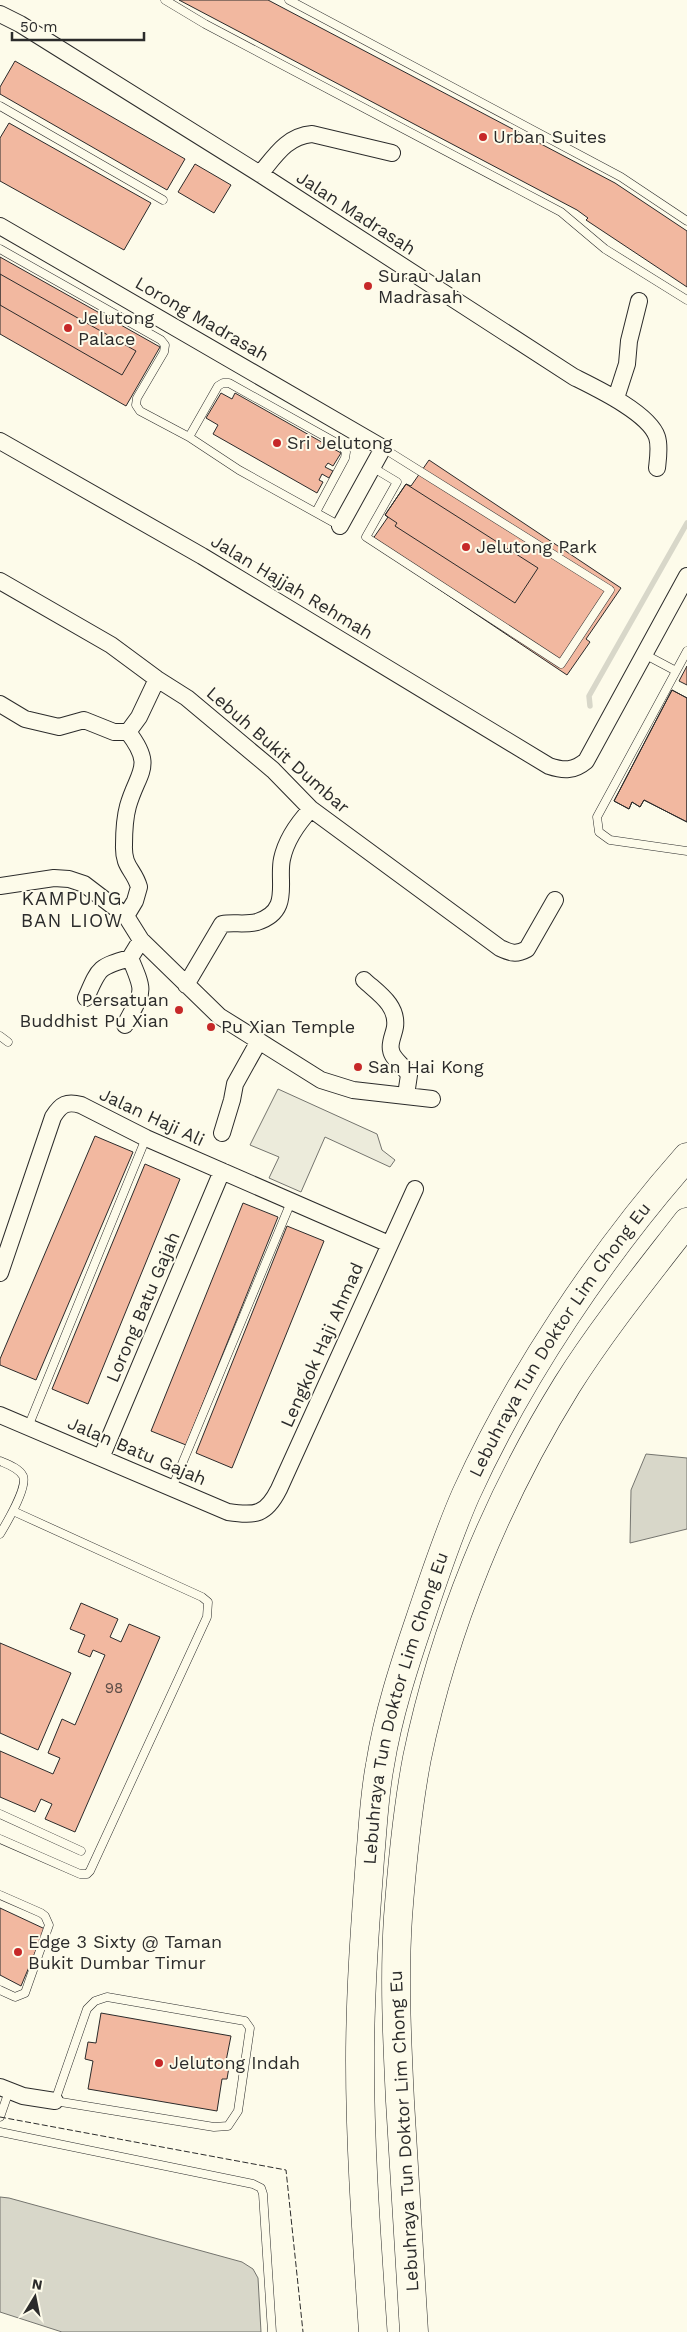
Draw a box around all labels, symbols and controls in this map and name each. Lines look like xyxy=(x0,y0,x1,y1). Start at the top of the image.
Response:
scale bar xyxy=(12,10,145,42)
text: 50 m xyxy=(20,18,57,36)
place label: Urban Suites xyxy=(493,126,607,147)
marker: Urban Suites xyxy=(477,131,489,143)
street label: Jalan Madrasah xyxy=(293,166,420,259)
place label: Surau Jalan Madrasah xyxy=(378,265,482,307)
street label: Lorong Madrasah xyxy=(132,272,273,365)
marker: Surau Jalan Madrasah xyxy=(362,280,374,292)
place label: Jelutong Palace xyxy=(78,307,155,349)
marker: Jelutong Palace xyxy=(62,322,74,334)
place label: Sri Jelutong xyxy=(287,432,393,453)
marker: Sri Jelutong xyxy=(271,437,283,449)
street label: Jalan Hajjah Rehmah xyxy=(208,530,377,643)
place label: Jelutong Park xyxy=(476,536,597,557)
marker: Jelutong Park xyxy=(460,541,472,553)
street label: Lebuh Bukit Dumbar xyxy=(203,682,354,817)
district label: KAMPUNG BAN LIOW xyxy=(21,887,123,932)
place label: Persatuan Buddhist Pu Xian xyxy=(20,989,169,1031)
marker: Persatuan Buddhist Pu Xian xyxy=(173,1004,185,1016)
place label: Pu Xian Temple xyxy=(221,1016,355,1037)
marker: Pu Xian Temple xyxy=(205,1021,217,1033)
place label: San Hai Kong xyxy=(368,1056,484,1077)
marker: San Hai Kong xyxy=(352,1061,364,1073)
street label: Jalan Haji Ali xyxy=(96,1083,208,1150)
street label: Lebuhraya Tun Doktor Lim Chong Eu xyxy=(464,1198,655,1480)
street label: Lorong Batu Gajah xyxy=(101,1228,184,1385)
street label: Lengkok Haji Ahmad xyxy=(276,1259,367,1430)
street label: Jalan Batu Gajah xyxy=(65,1412,210,1489)
street label: Lebuhraya Tun Doktor Lim Chong Eu xyxy=(359,1549,452,1865)
house number: 98 xyxy=(105,1679,123,1697)
place label: Edge 3 Sixty @ Taman Bukit Dumbar Timur xyxy=(28,1931,222,1973)
marker: Edge 3 Sixty @ Taman Bukit Dumbar Timur xyxy=(12,1946,24,1958)
street label: Lebuhraya Tun Doktor Lim Chong Eu xyxy=(385,1970,422,2292)
place label: Jelutong Indah xyxy=(169,2052,300,2073)
marker: Jelutong Indah xyxy=(153,2057,165,2069)
north arrow xyxy=(10,2272,60,2322)
text: N xyxy=(31,2275,44,2293)

